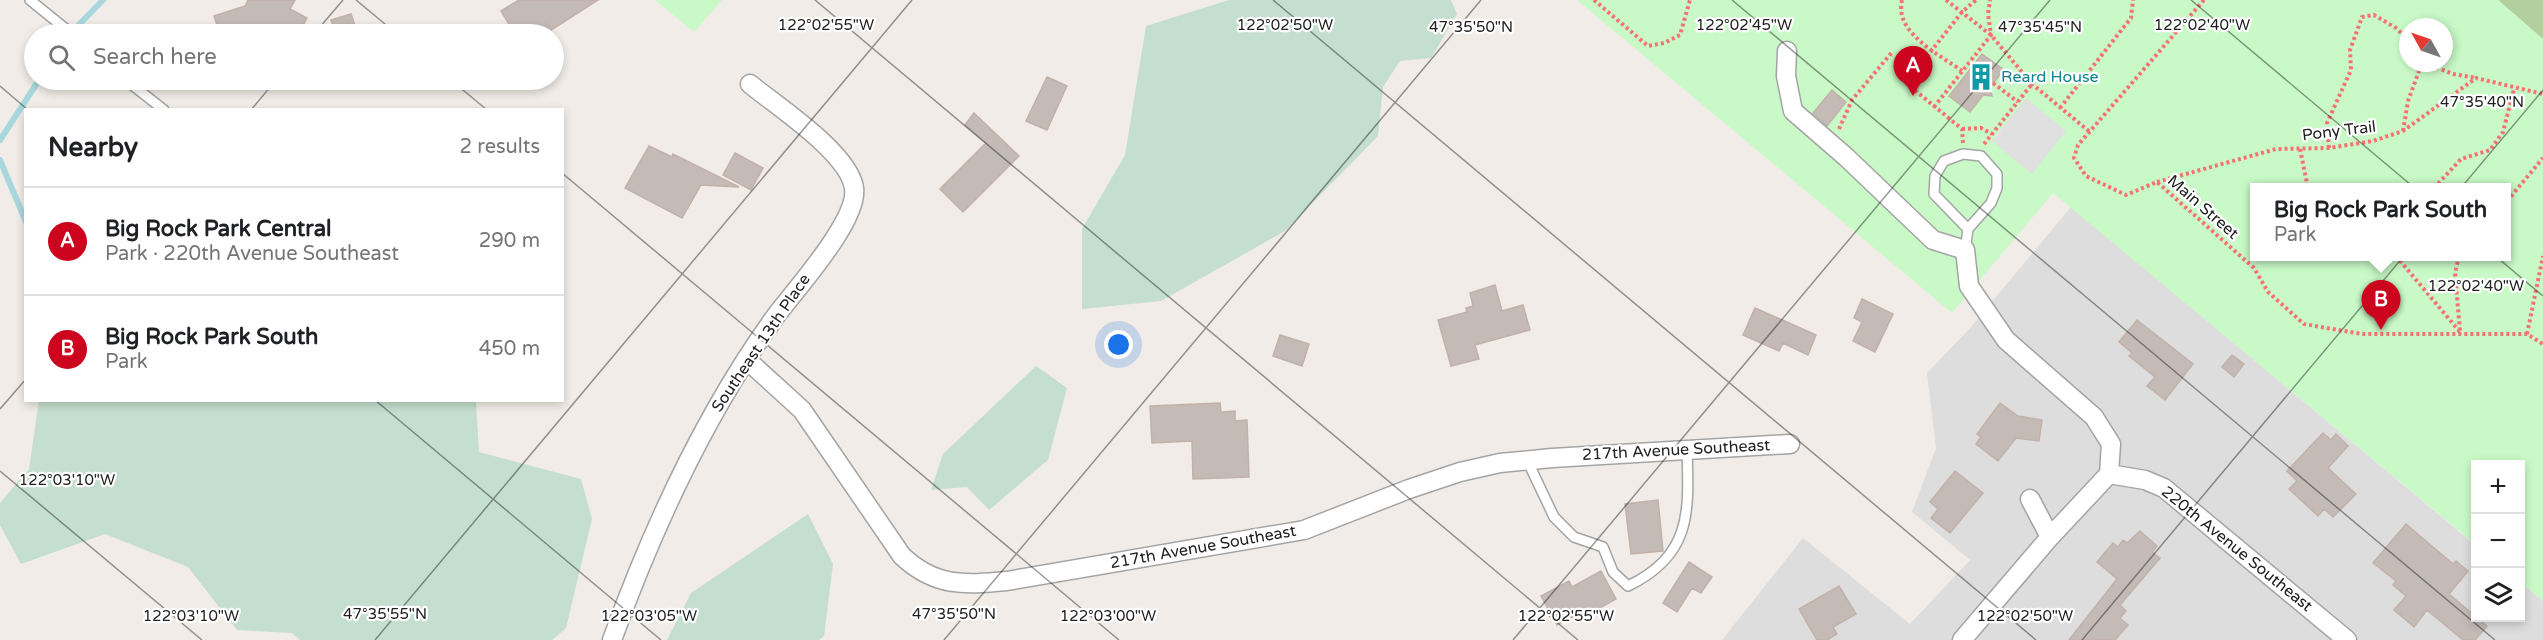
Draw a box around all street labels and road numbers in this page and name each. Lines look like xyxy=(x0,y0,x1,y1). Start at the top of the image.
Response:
street label: Pony Trail xyxy=(2301,117,2377,145)
street label: Main Street xyxy=(2163,171,2243,243)
street label: Southeast 13th Place xyxy=(707,270,815,416)
street label: 217th Avenue Southeast xyxy=(1581,435,1771,465)
street label: 220th Avenue Southeast xyxy=(2157,482,2317,616)
street label: 217th Avenue Southeast xyxy=(1108,521,1298,573)

